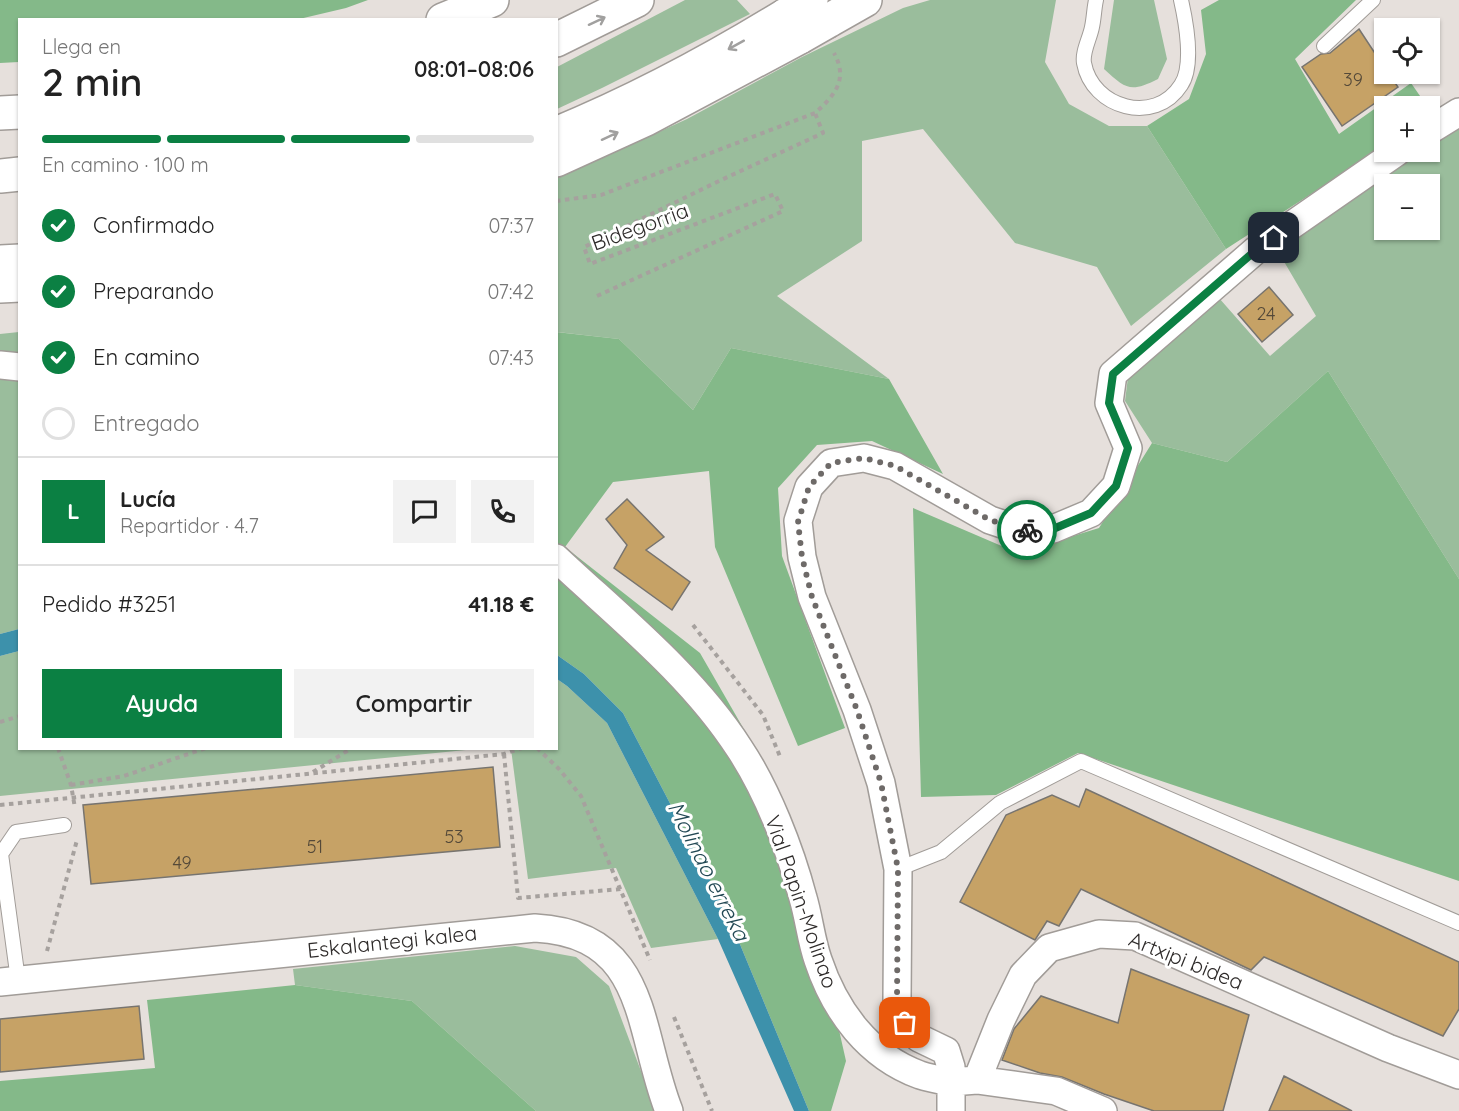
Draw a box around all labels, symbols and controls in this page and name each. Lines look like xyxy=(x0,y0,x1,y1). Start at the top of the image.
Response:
one-way arrow xyxy=(588,14,606,26)
map controls xyxy=(1374,18,1440,240)
button: locate xyxy=(1374,18,1440,84)
text: Llega en xyxy=(42,34,121,59)
one-way arrow xyxy=(728,39,745,51)
text: 08:01–08:06 xyxy=(414,55,534,83)
text: 2 min xyxy=(42,57,143,106)
house number: 39 xyxy=(1343,68,1363,91)
button: + xyxy=(1374,96,1440,162)
one-way arrow xyxy=(600,129,618,141)
text: En camino · 100 m xyxy=(42,152,209,177)
button: − xyxy=(1374,174,1440,240)
street label: Bidegorria xyxy=(588,197,692,256)
icon: check xyxy=(42,209,75,242)
text: Confirmado xyxy=(93,211,214,239)
pin xyxy=(1248,212,1299,263)
text: 07:37 xyxy=(488,213,534,238)
icon: home xyxy=(1257,221,1290,254)
icon: check xyxy=(42,275,75,308)
text: Preparando xyxy=(93,277,214,305)
text: 07:42 xyxy=(488,279,534,304)
house number: 24 xyxy=(1256,302,1276,325)
icon: check xyxy=(42,341,75,374)
text: En camino xyxy=(93,343,200,371)
text: 07:43 xyxy=(488,345,534,370)
text: Entregado xyxy=(93,409,200,437)
button: chat xyxy=(393,480,456,543)
button: phone xyxy=(471,480,534,543)
text: Lucía xyxy=(120,485,176,513)
text: L xyxy=(67,497,80,525)
courier xyxy=(997,500,1057,560)
text: Repartidor · 4.7 xyxy=(120,513,259,538)
icon: bike xyxy=(1011,514,1044,547)
text: Pedido #3251 xyxy=(42,590,176,618)
text: 41.18 € xyxy=(468,590,534,618)
button: Ayuda xyxy=(42,669,282,738)
button: Compartir xyxy=(294,669,534,738)
water label: Molinao erreka xyxy=(662,797,757,947)
street label: Vial Papin-Molinao xyxy=(760,812,844,992)
house number: 53 xyxy=(444,825,464,848)
house number: 51 xyxy=(307,835,323,858)
house number: 49 xyxy=(172,851,192,874)
street label: Eskalantegi kalea xyxy=(306,919,478,963)
street label: Artxipi bidea xyxy=(1125,925,1247,995)
pin xyxy=(879,997,930,1048)
icon: bag xyxy=(888,1006,921,1039)

